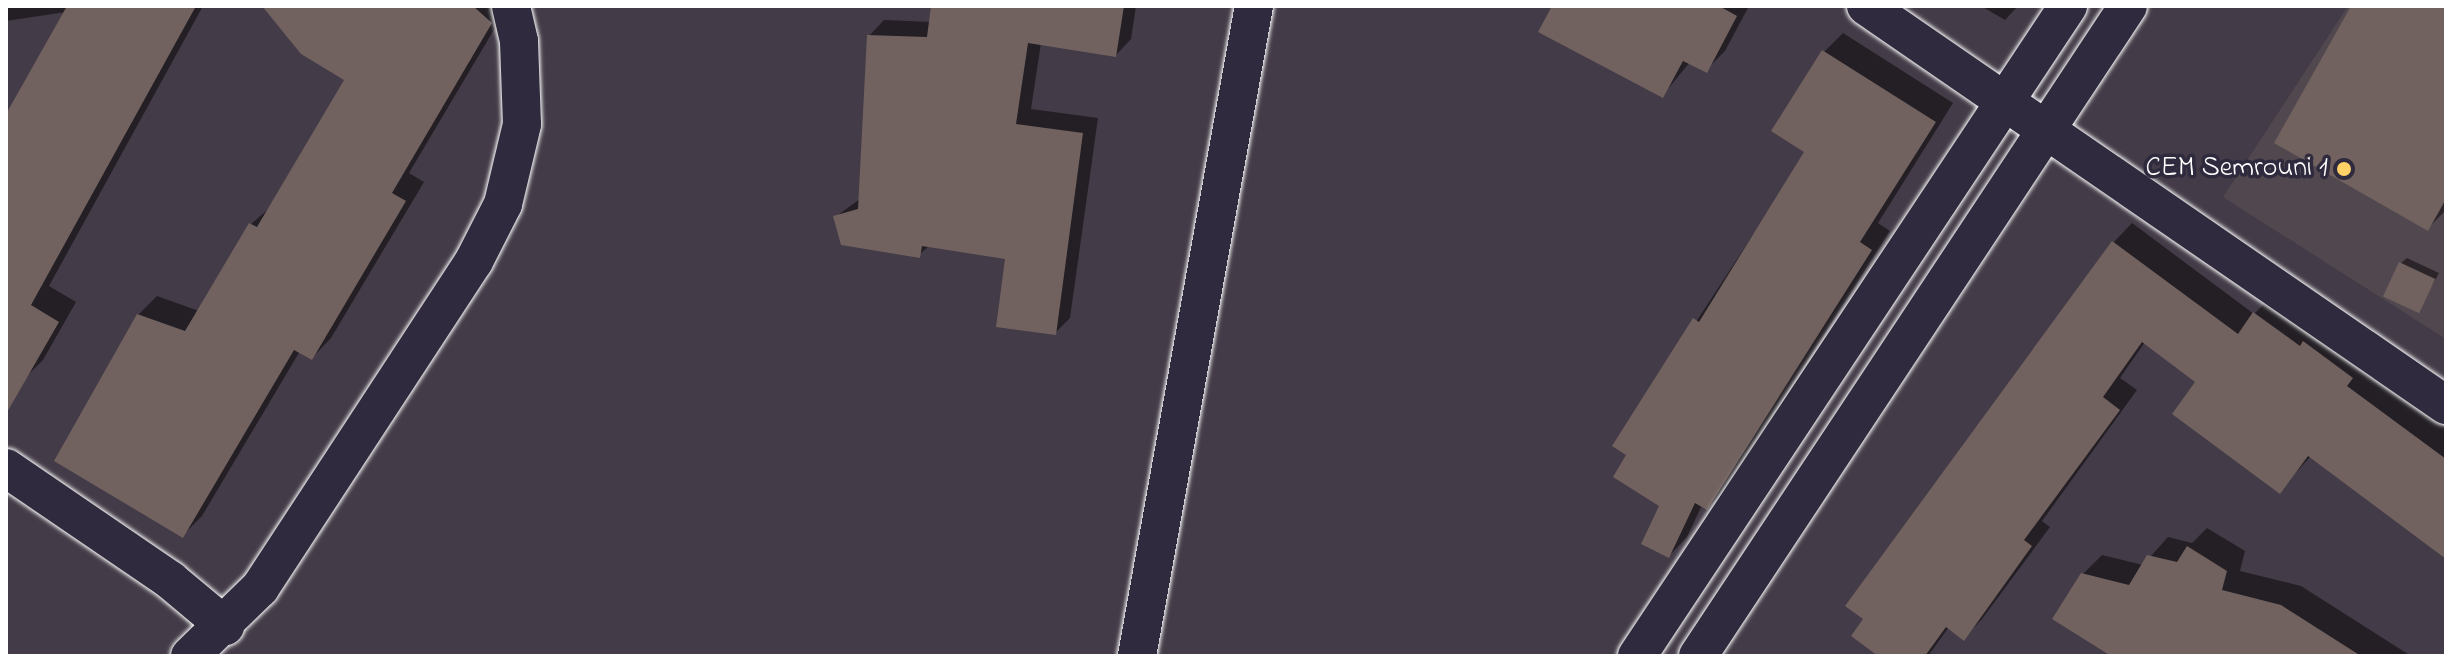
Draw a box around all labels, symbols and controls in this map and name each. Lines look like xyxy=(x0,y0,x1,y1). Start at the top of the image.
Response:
place label: CEM Semrouni 1 xyxy=(2145,152,2328,186)
marker: CEM Semrouni 1 xyxy=(2335,160,2353,178)

